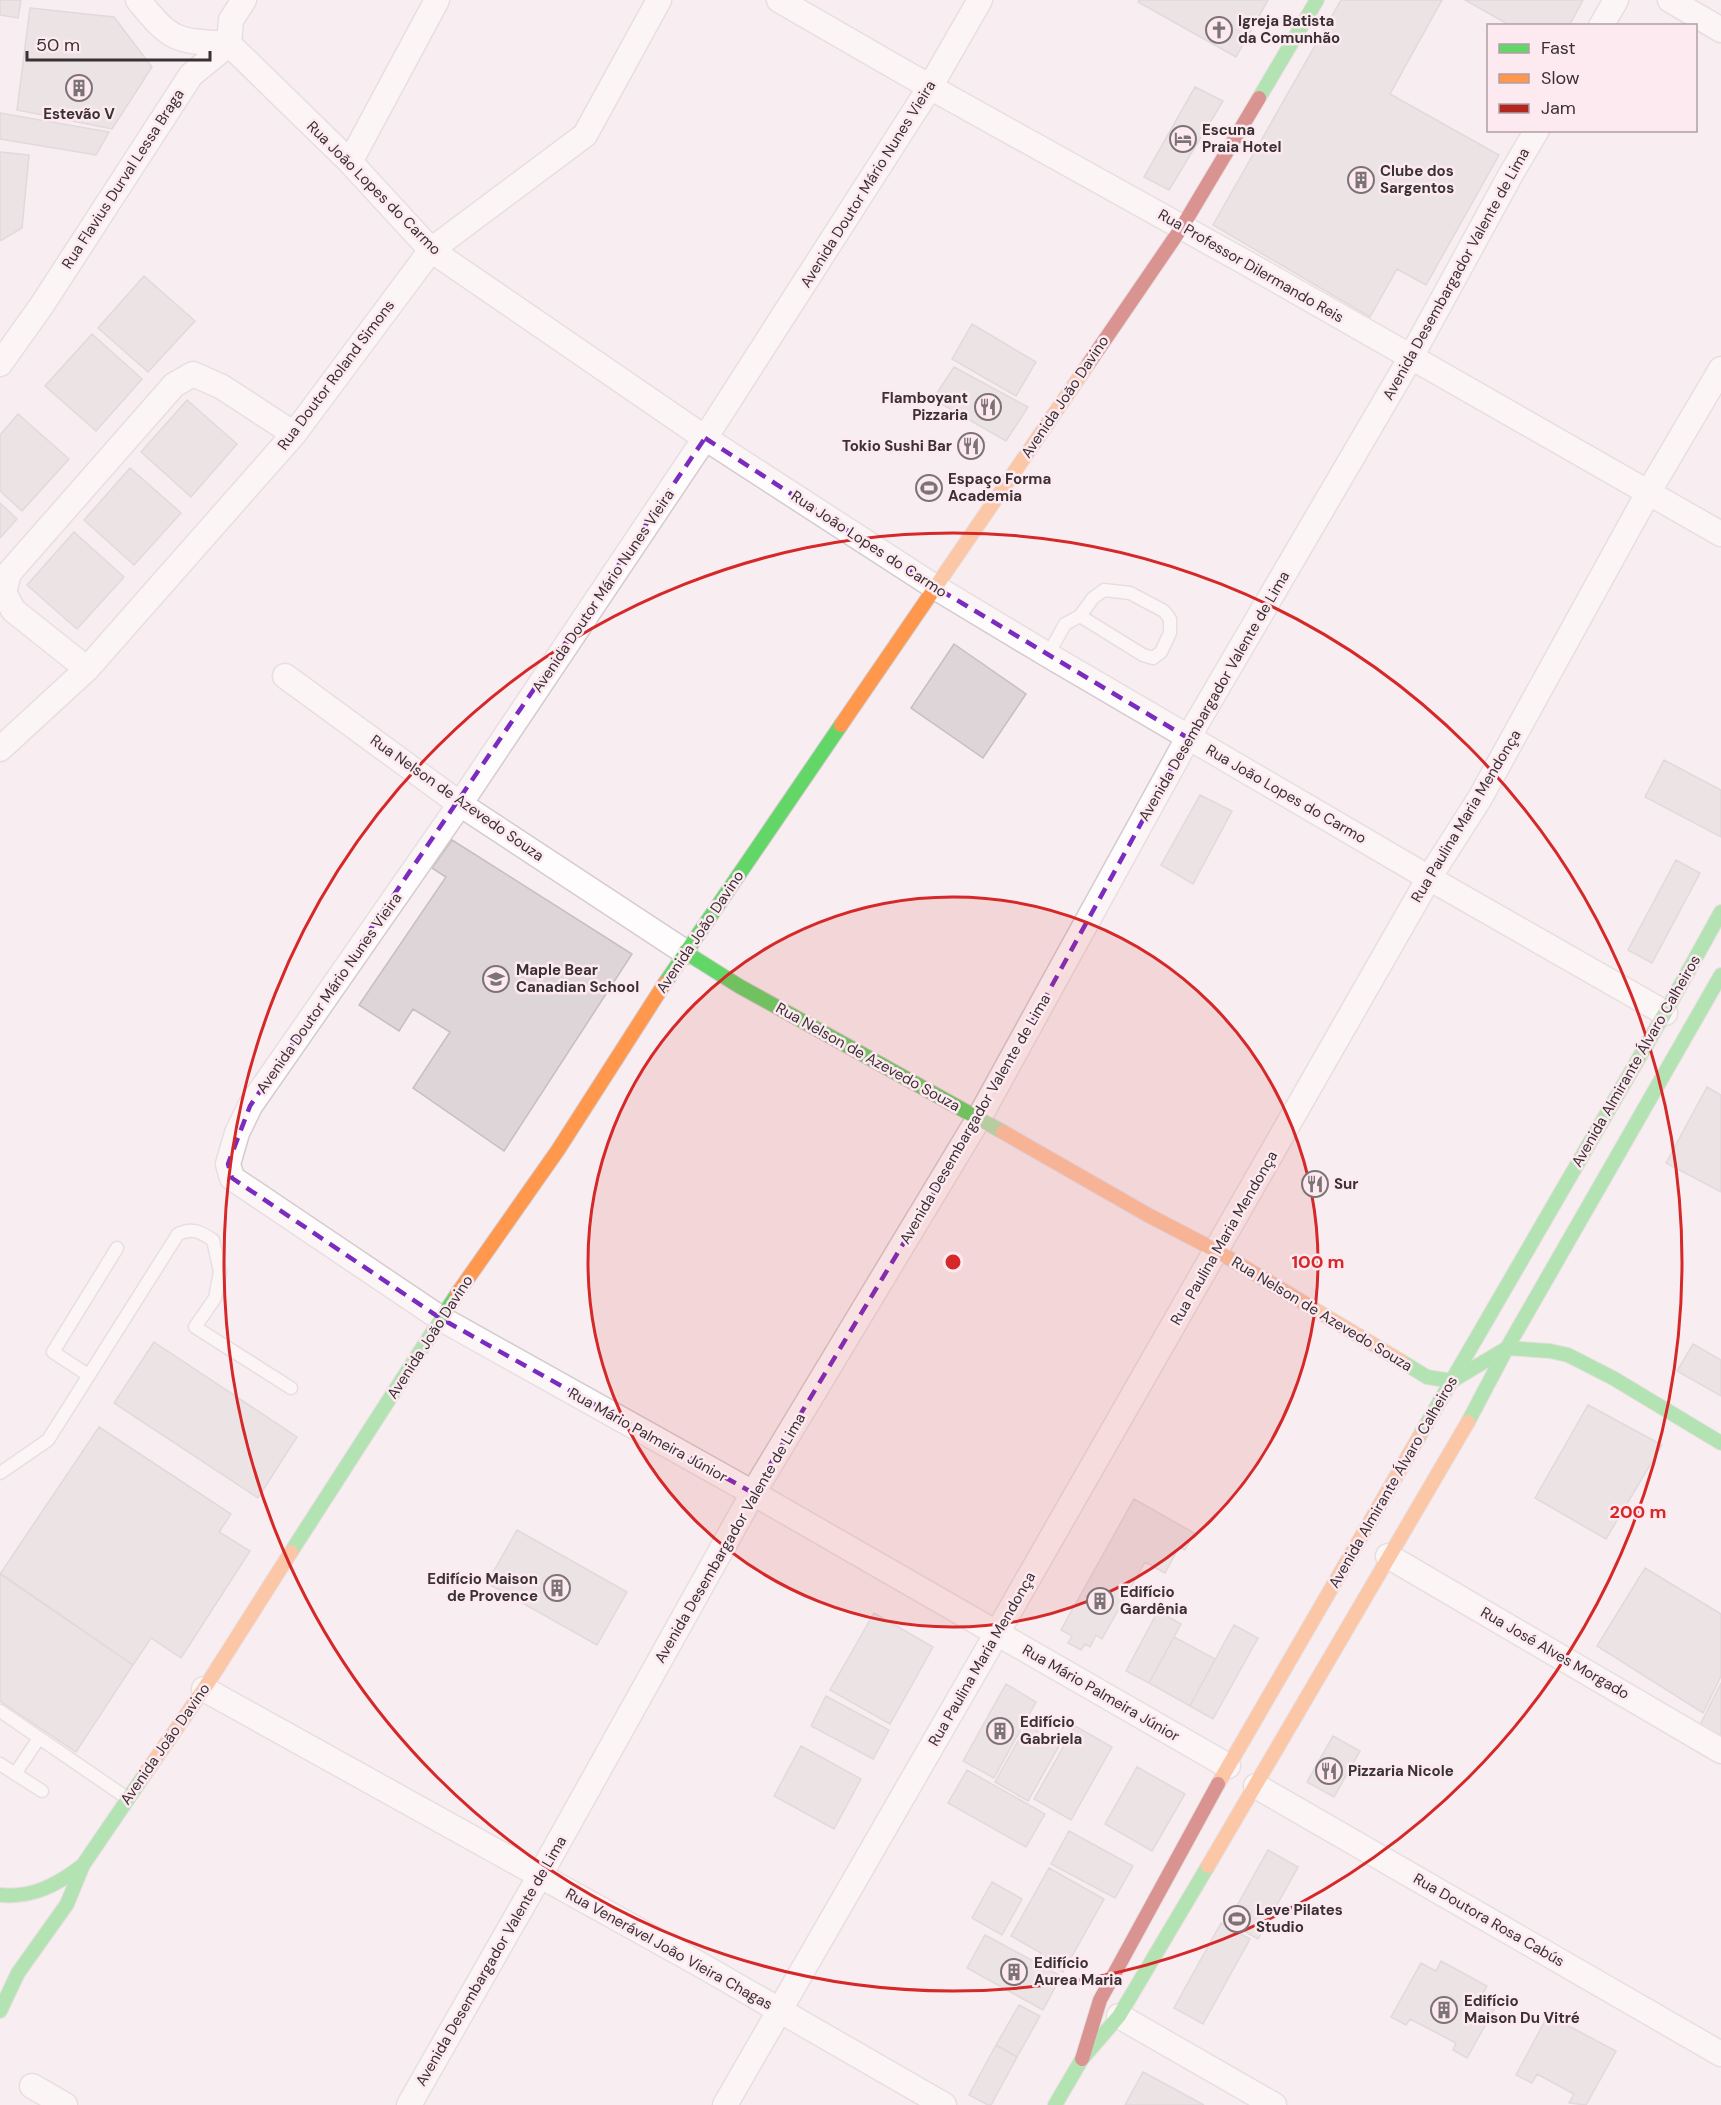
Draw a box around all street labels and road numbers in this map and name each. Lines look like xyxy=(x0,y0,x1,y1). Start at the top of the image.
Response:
street label: Avenida Doutor Mário Nunes Vieira xyxy=(796,77,940,291)
street label: Rua Flavius Durval Lessa Braga xyxy=(57,85,189,273)
street label: Rua João Lopes do Carmo xyxy=(303,117,446,260)
street label: Avenida Desembargador Valente de Lima xyxy=(1378,144,1534,404)
street label: Rua Professor Dilermando Reis xyxy=(1155,205,1347,327)
street label: Rua Doutor Roland Simons xyxy=(273,296,399,454)
street label: Avenida João Davino xyxy=(1017,332,1114,462)
street label: Avenida Doutor Mário Nunes Vieira xyxy=(527,486,679,696)
street label: Rua João Lopes do Carmo xyxy=(787,486,951,602)
street label: Avenida Desembargador Valente de Lima xyxy=(1134,567,1294,825)
street label: Rua Paulina Maria Mendonça xyxy=(1406,726,1526,906)
street label: Rua Nelson de Azevedo Souza xyxy=(366,730,548,866)
street label: Rua João Lopes do Carmo xyxy=(1202,740,1370,848)
street label: Avenida João Davino xyxy=(652,867,749,997)
street label: Avenida Doutor Mário Nunes Vieira xyxy=(252,889,406,1097)
street label: Avenida Almirante Álvaro Calheiros xyxy=(1567,951,1705,1171)
street label: Avenida Desembargador Valente de Lima xyxy=(895,990,1055,1248)
street label: Rua Nelson de Azevedo Souza xyxy=(772,998,964,1116)
street label: Rua Paulina Maria Mendonça xyxy=(1166,1147,1282,1329)
street label: Rua Nelson de Azevedo Souza xyxy=(1228,1252,1416,1376)
street label: Avenida João Davino xyxy=(382,1271,478,1403)
street label: Avenida Almirante Álvaro Calheiros xyxy=(1324,1372,1462,1592)
street label: Rua Mário Palmeira Júnior xyxy=(565,1383,731,1487)
street label: Avenida Desembargador Valente de Lima xyxy=(650,1409,810,1667)
street label: Rua Paulina Maria Mendonça xyxy=(924,1568,1040,1750)
street label: Rua José Alves Morgado xyxy=(1477,1602,1633,1704)
street label: Rua Mário Palmeira Júnior xyxy=(1019,1640,1184,1746)
street label: Avenida João Davino xyxy=(116,1679,214,1809)
street label: Avenida Desembargador Valente de Lima xyxy=(411,1832,571,2090)
street label: Rua Doutora Rosa Cabús xyxy=(1410,1869,1568,1971)
street label: Rua Venerável João Vieira Chagas xyxy=(562,1884,776,2014)

